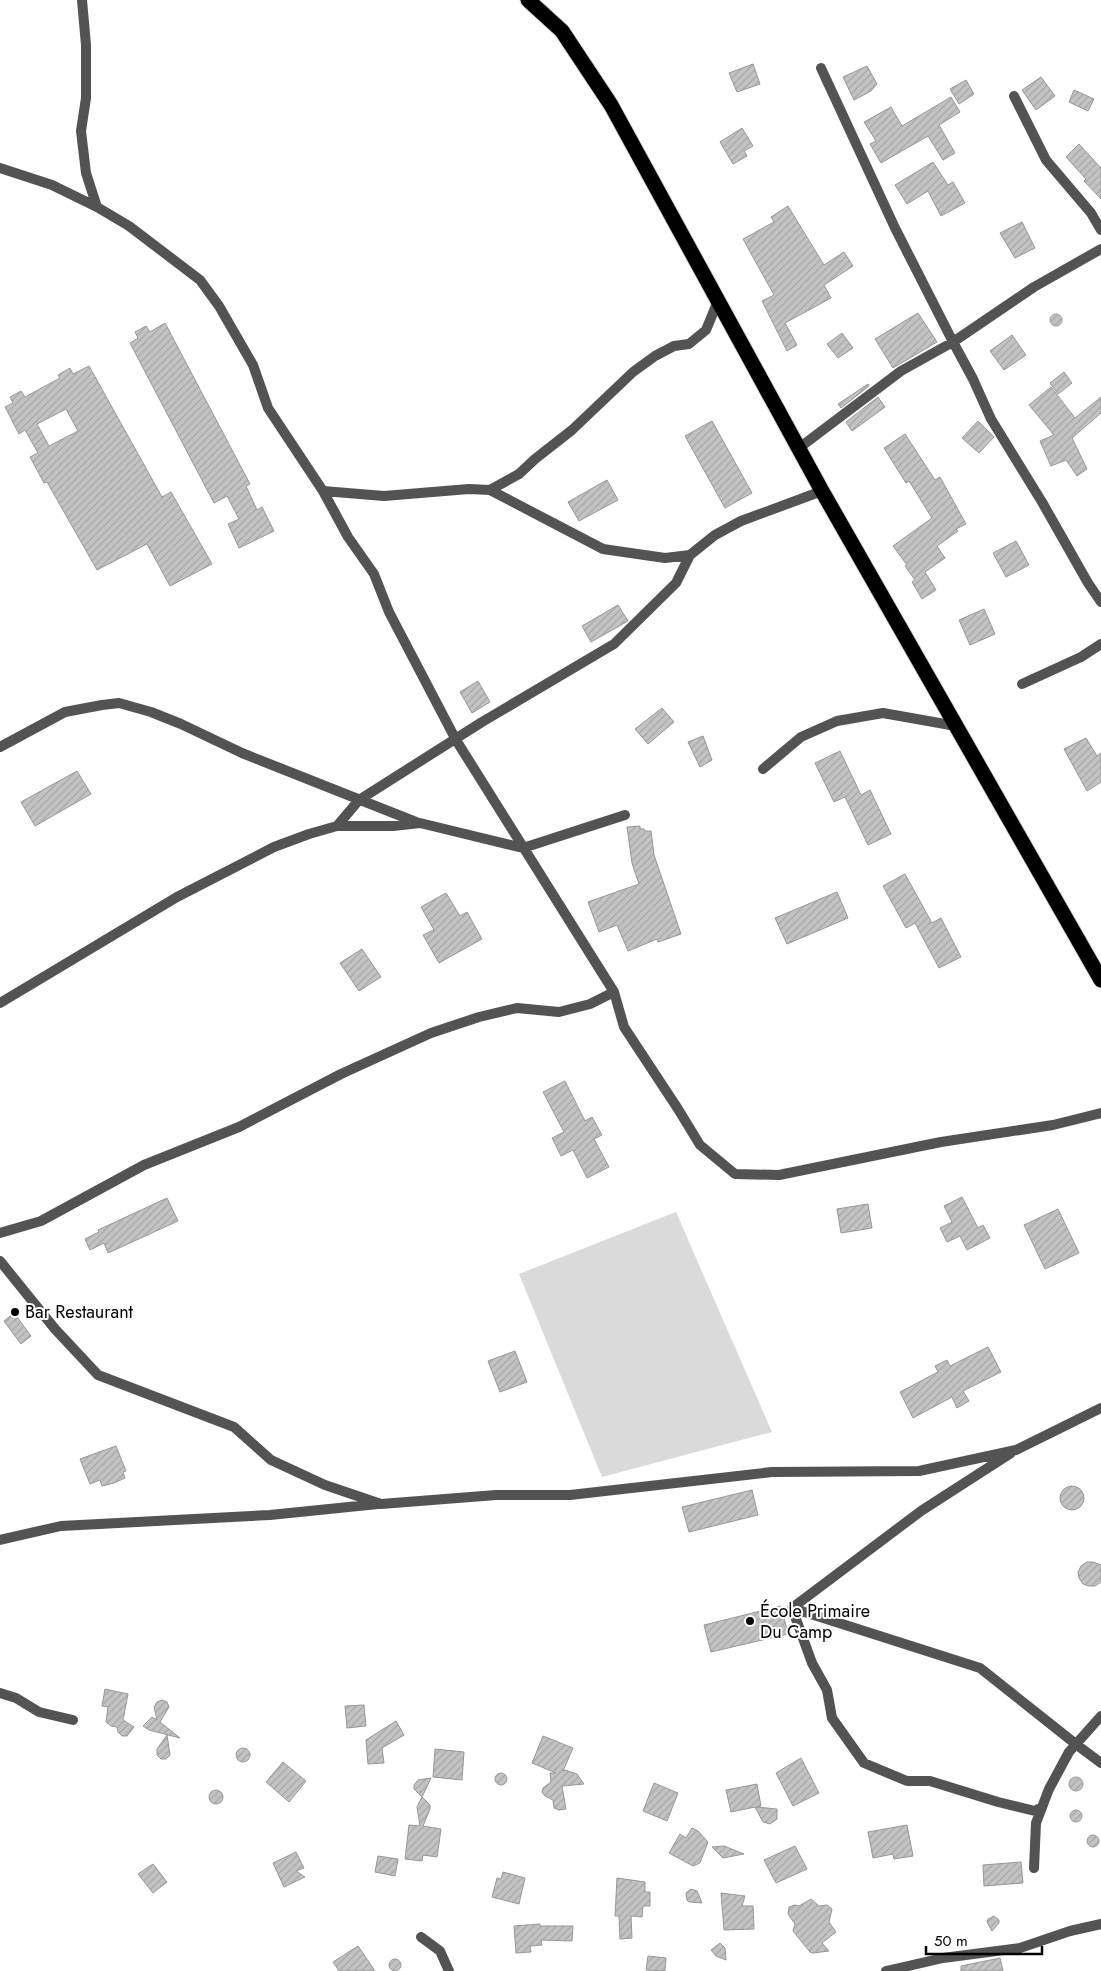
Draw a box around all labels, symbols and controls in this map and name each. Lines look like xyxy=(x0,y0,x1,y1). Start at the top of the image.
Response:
place label: Bar Restaurant xyxy=(25,1299,134,1325)
marker: Bar Restaurant xyxy=(9,1306,21,1318)
place label: École Primaire Du Camp xyxy=(760,1598,870,1645)
marker: École Primaire Du Camp xyxy=(744,1615,756,1627)
scale bar xyxy=(926,1924,1042,1956)
text: 50 m xyxy=(934,1930,968,1952)

